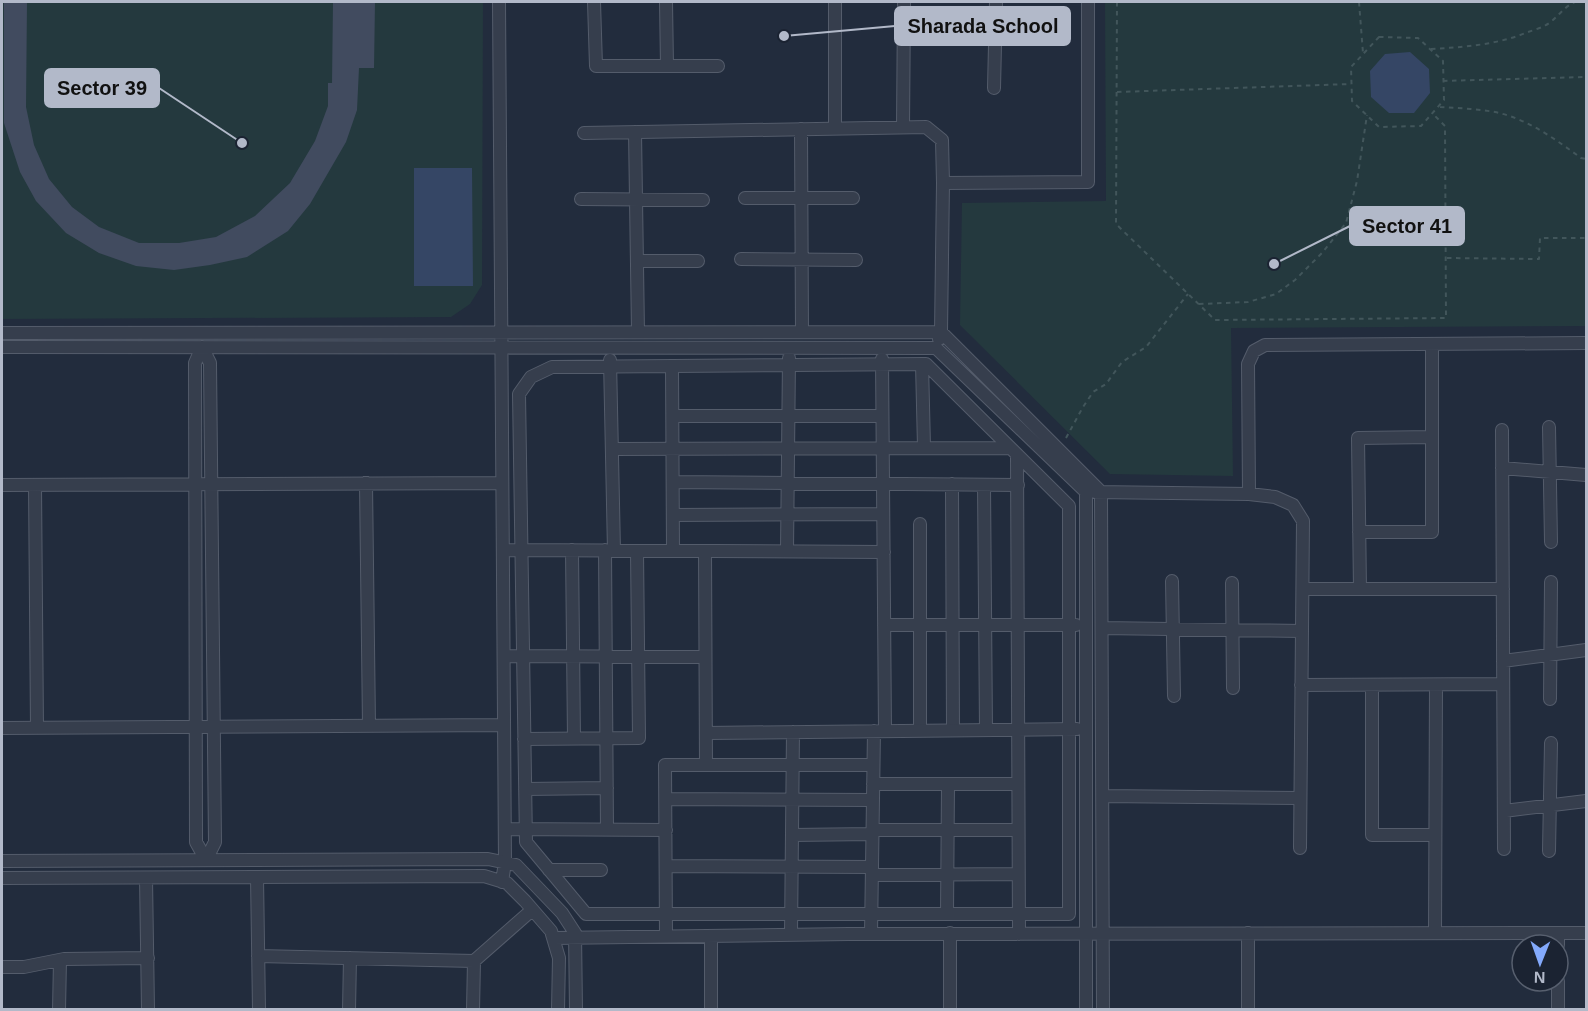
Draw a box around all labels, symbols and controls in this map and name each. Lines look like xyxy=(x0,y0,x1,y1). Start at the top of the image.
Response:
callout: Sharada School xyxy=(895,7,1070,45)
text: Sharada School xyxy=(907,15,1059,37)
callout: Sector 39 xyxy=(45,69,159,107)
text: Sector 39 xyxy=(57,77,147,99)
callout: Sector 41 xyxy=(1350,207,1464,245)
text: Sector 41 xyxy=(1362,215,1452,237)
north arrow xyxy=(1510,933,1570,993)
text: N xyxy=(1534,969,1546,986)

